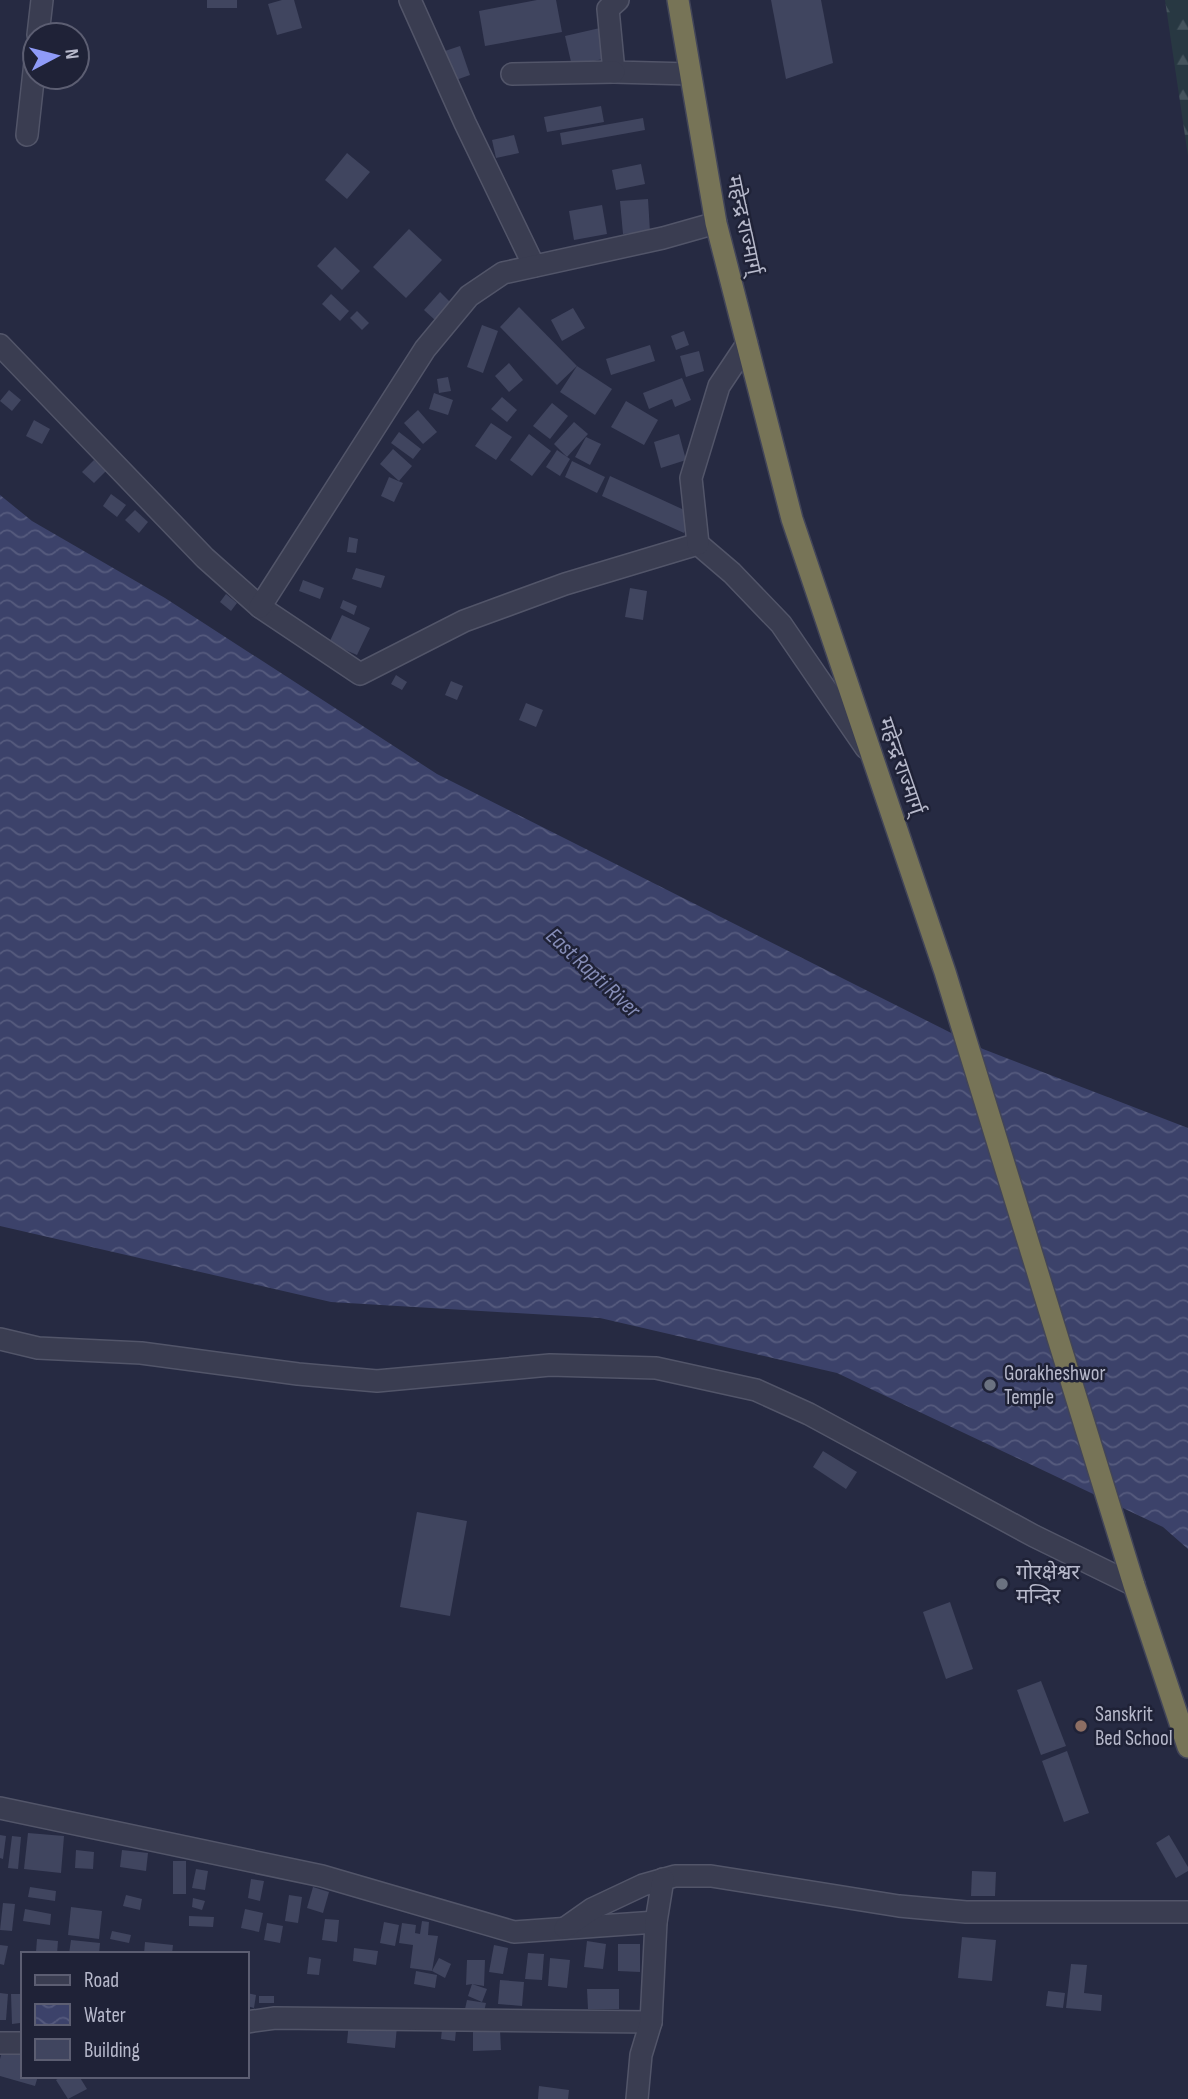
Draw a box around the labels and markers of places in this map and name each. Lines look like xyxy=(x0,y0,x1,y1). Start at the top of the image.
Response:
place label: Gorakheshwor Temple xyxy=(1004,1361,1105,1410)
marker: Gorakheshwor Temple xyxy=(982,1377,998,1393)
place label: गोरक्षेश्वर मन्दिर xyxy=(1016,1560,1080,1609)
marker: गोरक्षेश्वर मन्दिर xyxy=(994,1576,1010,1592)
place label: Sanskrit Bed School xyxy=(1095,1702,1173,1751)
marker: Sanskrit Bed School xyxy=(1073,1718,1089,1734)

